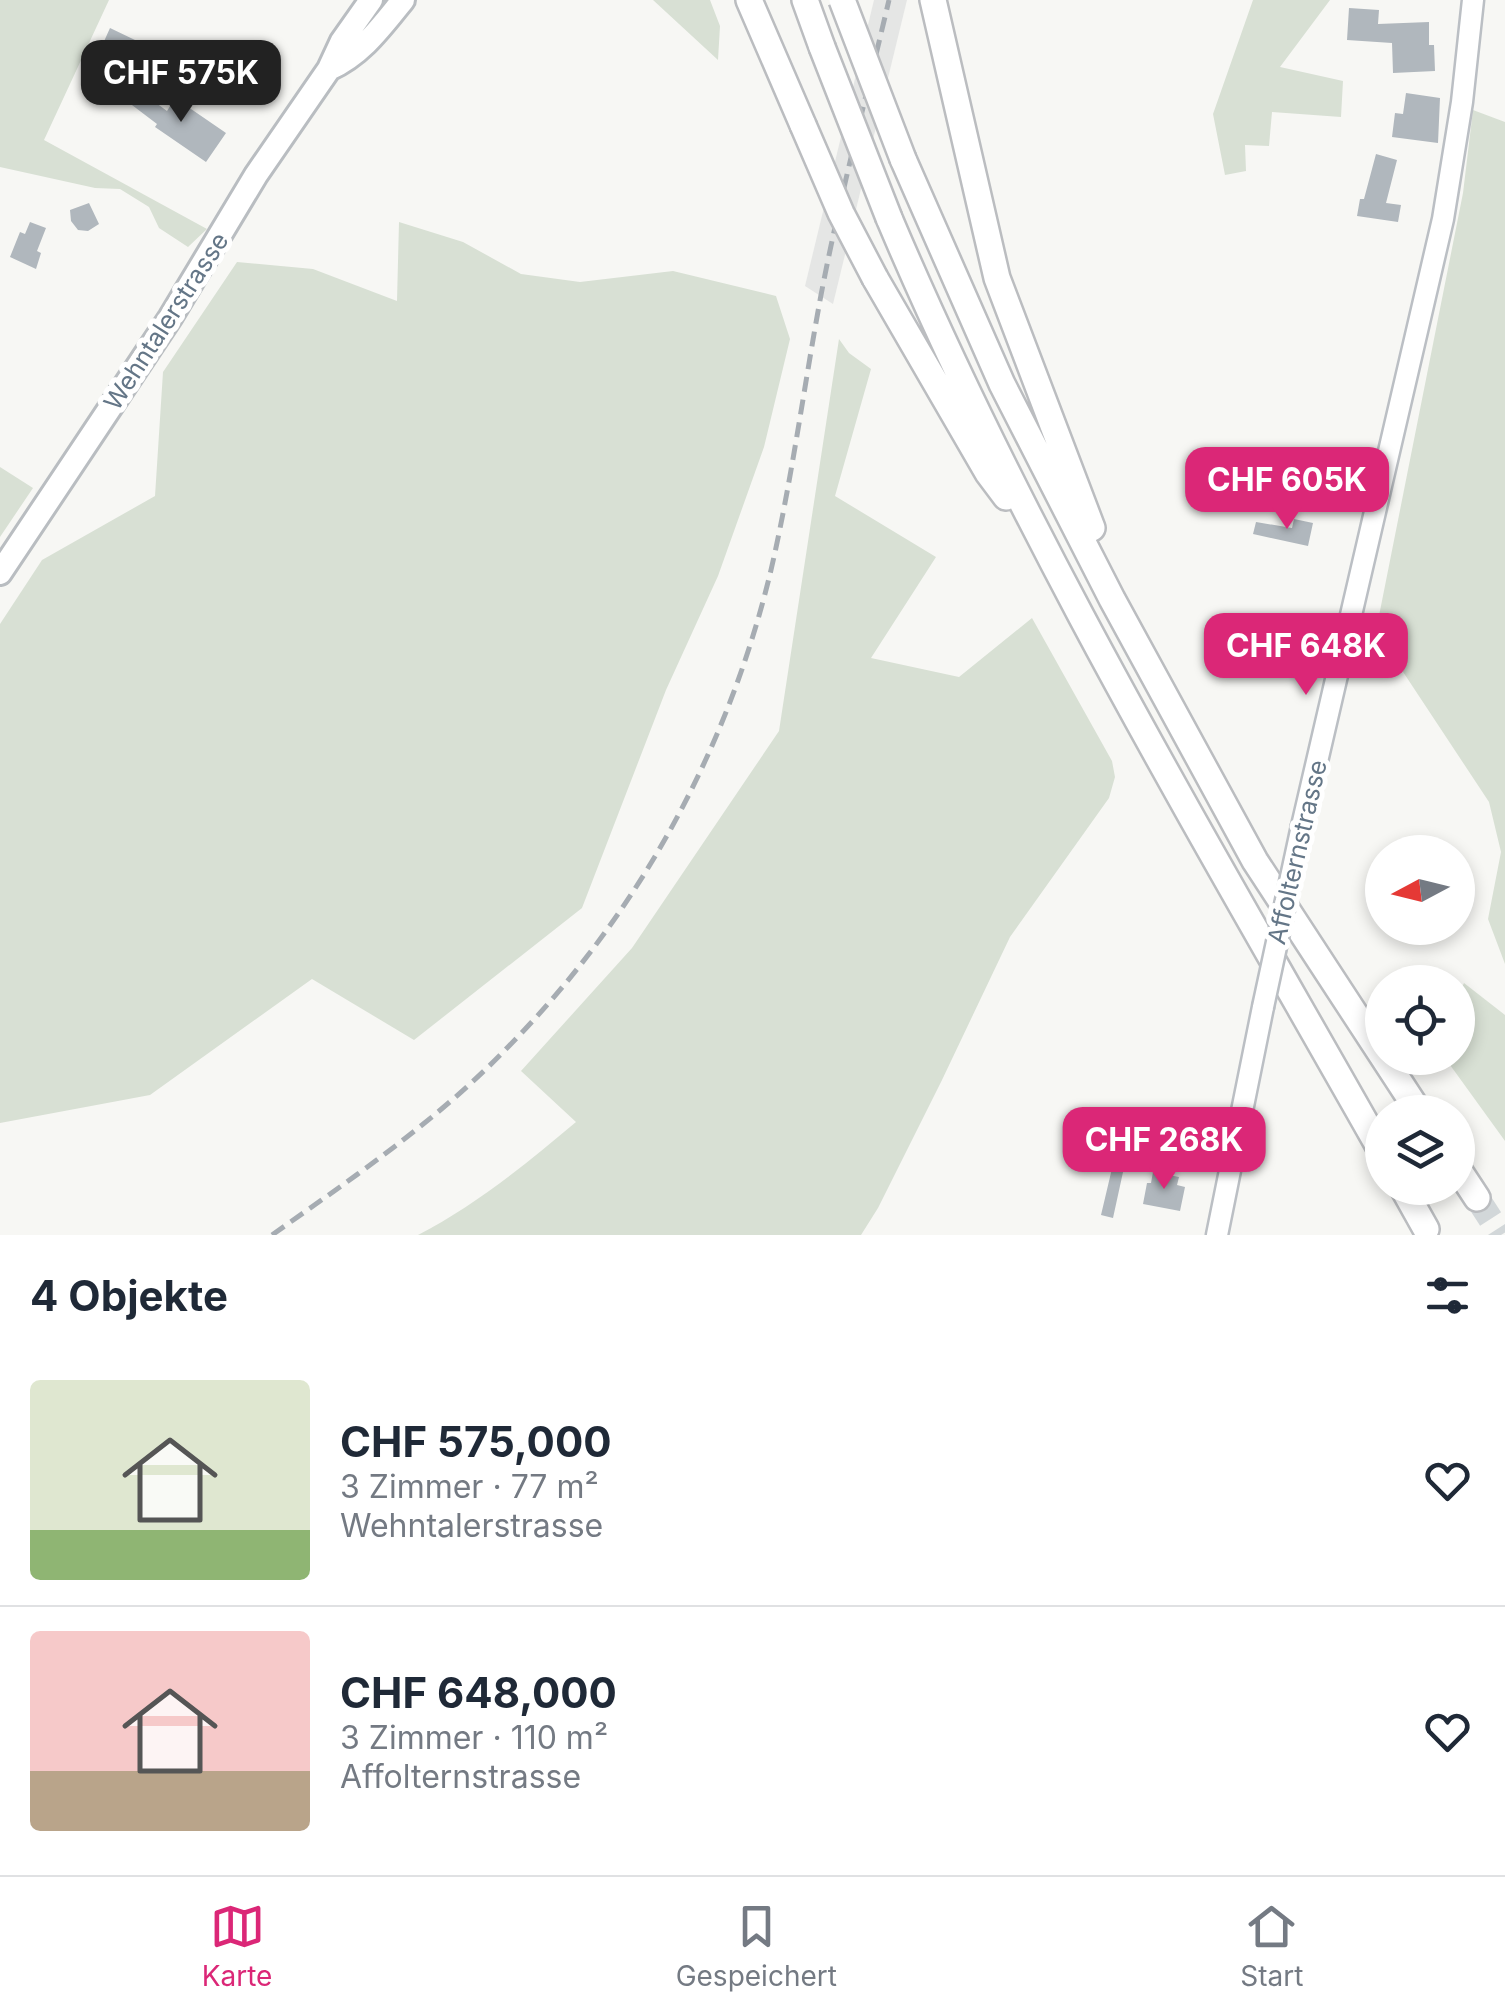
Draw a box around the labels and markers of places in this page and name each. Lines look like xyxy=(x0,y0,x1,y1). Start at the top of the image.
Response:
pin: CHF 575K xyxy=(78,40,284,125)
pin: CHF 605K xyxy=(1184,447,1390,532)
pin: CHF 648K xyxy=(1203,613,1409,698)
pin: CHF 268K xyxy=(1061,1107,1267,1192)

